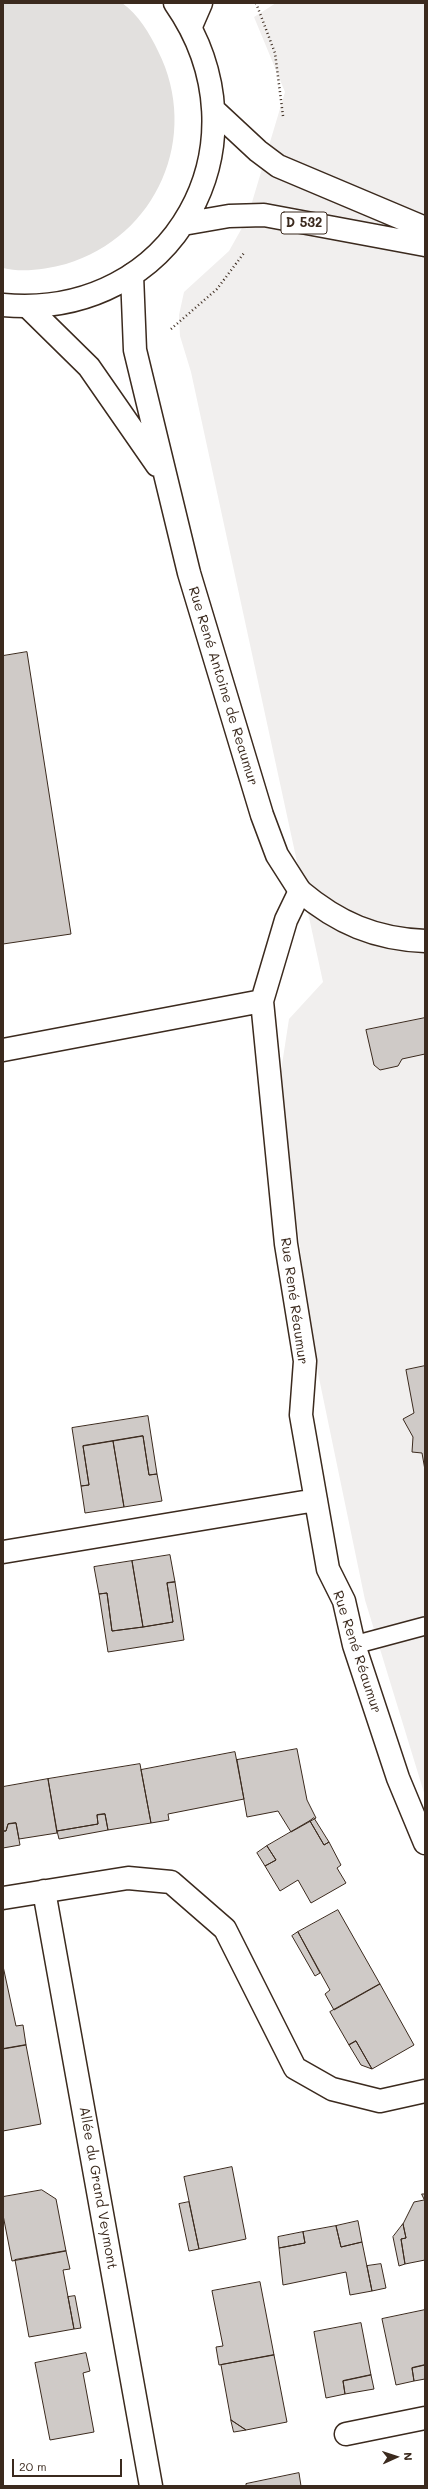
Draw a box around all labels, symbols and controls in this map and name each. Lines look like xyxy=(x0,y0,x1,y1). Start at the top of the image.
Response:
road number: D 532 xyxy=(281,212,327,234)
street label: Rue René Antoine de Reaumur xyxy=(185,584,261,788)
street label: Rue René Réaumur xyxy=(277,1236,311,1366)
street label: Rue René Réaumur xyxy=(329,1588,385,1716)
street label: Allée du Grand Veymont xyxy=(75,2105,121,2271)
north arrow xyxy=(376,2437,416,2477)
scale bar xyxy=(14,2451,124,2477)
text: N xyxy=(401,2452,416,2461)
text: 20 m xyxy=(19,2458,47,2474)

